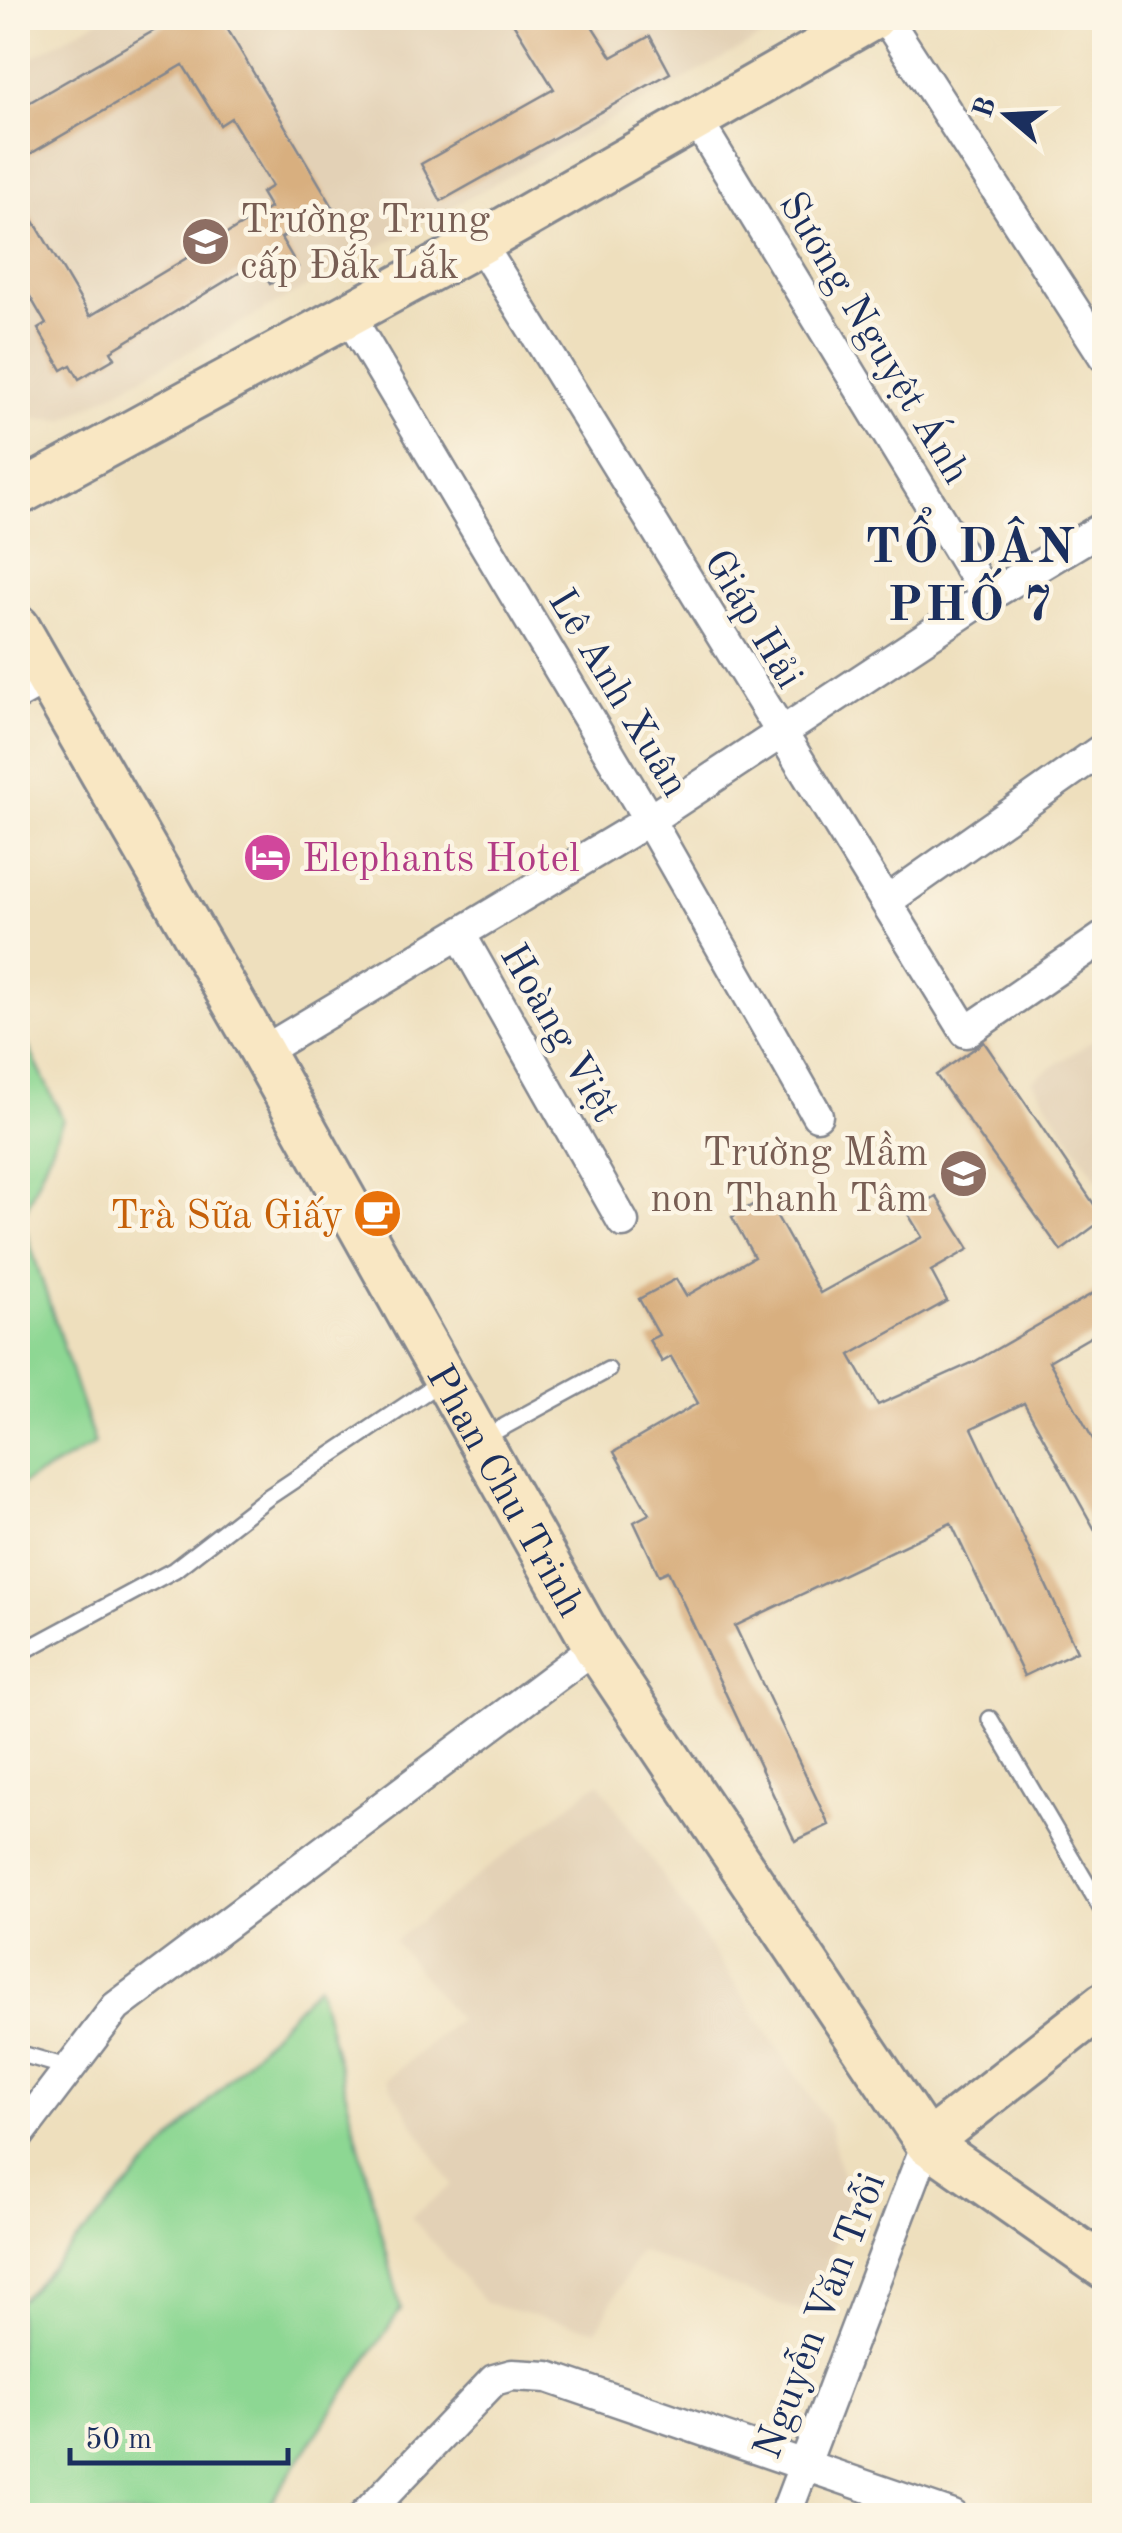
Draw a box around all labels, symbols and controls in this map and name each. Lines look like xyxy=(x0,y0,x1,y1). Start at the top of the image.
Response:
north arrow xyxy=(957,65,1057,165)
text: B xyxy=(970,94,1003,122)
street label: Sương Nguyệt Ánh xyxy=(770,182,982,492)
place label: Trường Trung cấp Đắk Lắk xyxy=(240,202,490,288)
school or university icon: Trường Trung cấp Đắk Lắk xyxy=(179,215,231,267)
district label: TỔ DÂN PHỐ 7 xyxy=(865,506,1077,632)
street label: Giáp Hải xyxy=(695,544,808,696)
street label: Lê Anh Xuân xyxy=(539,583,694,805)
hotel icon: Elephants Hotel xyxy=(241,831,293,883)
place label: Elephants Hotel xyxy=(302,841,580,881)
street label: Hoàng Việt xyxy=(491,938,624,1130)
place label: Trường Mầm non Thanh Tâm xyxy=(650,1130,928,1221)
school or university icon: Trường Mầm non Thanh Tâm xyxy=(937,1148,989,1200)
cafe icon: Trà Sữa Giấy xyxy=(352,1188,404,1240)
place label: Trà Sữa Giấy xyxy=(110,1196,343,1238)
street label: Phan Chu Trinh xyxy=(417,1359,590,1625)
street label: Nguyễn Văn Trỗi xyxy=(745,2167,895,2465)
scale bar xyxy=(70,2403,288,2465)
text: 50 m xyxy=(85,2425,152,2455)

